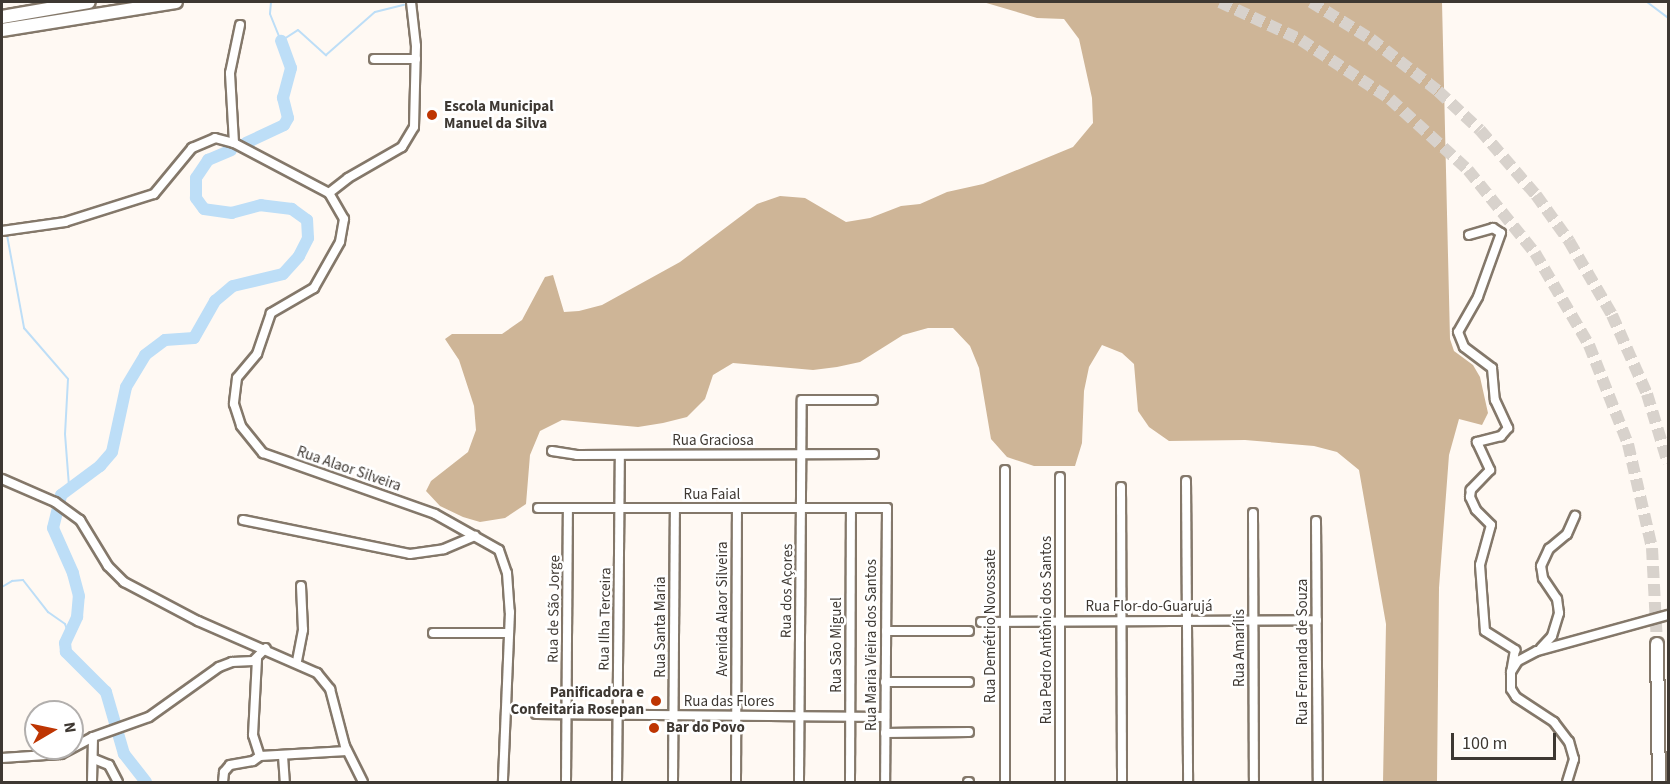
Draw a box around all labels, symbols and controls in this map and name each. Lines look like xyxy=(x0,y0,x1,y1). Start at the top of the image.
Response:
place label: Escola Municipal Manuel da Silva xyxy=(444,97,553,132)
marker: Escola Municipal Manuel da Silva xyxy=(425,108,439,122)
street label: Rua Graciosa xyxy=(672,432,754,450)
street label: Rua Alaor Silveira xyxy=(294,443,404,495)
street label: Rua Faial xyxy=(684,486,740,504)
street label: Rua Pedro Antônio dos Santos xyxy=(1038,536,1056,724)
street label: Avenida Alaor Silveira xyxy=(714,541,732,677)
street label: Rua dos Açores xyxy=(777,544,797,638)
street label: Rua Demétrio Novossate xyxy=(982,549,1000,703)
street label: Rua de São Jorge xyxy=(544,555,564,663)
street label: Rua Maria Vieira dos Santos xyxy=(863,559,881,731)
street label: Rua Ilha Terceira xyxy=(595,567,615,671)
street label: Rua Santa Maria xyxy=(652,576,670,678)
street label: Rua Fernanda de Souza xyxy=(1294,579,1312,725)
street label: Rua São Miguel xyxy=(828,597,846,693)
street label: Rua Flor-do-Guarujá xyxy=(1086,598,1212,616)
street label: Rua Amarílis xyxy=(1231,609,1249,687)
place label: Panificadora e Confeitaria Rosepan xyxy=(511,683,644,718)
street label: Rua das Flores xyxy=(684,693,774,711)
marker: Panificadora e Confeitaria Rosepan xyxy=(649,694,663,708)
north arrow xyxy=(24,700,84,760)
place label: Bar do Povo xyxy=(666,719,745,737)
text: N xyxy=(58,721,81,734)
marker: Bar do Povo xyxy=(647,721,661,735)
scale bar xyxy=(1454,721,1559,759)
text: 100 m xyxy=(1462,731,1507,756)

